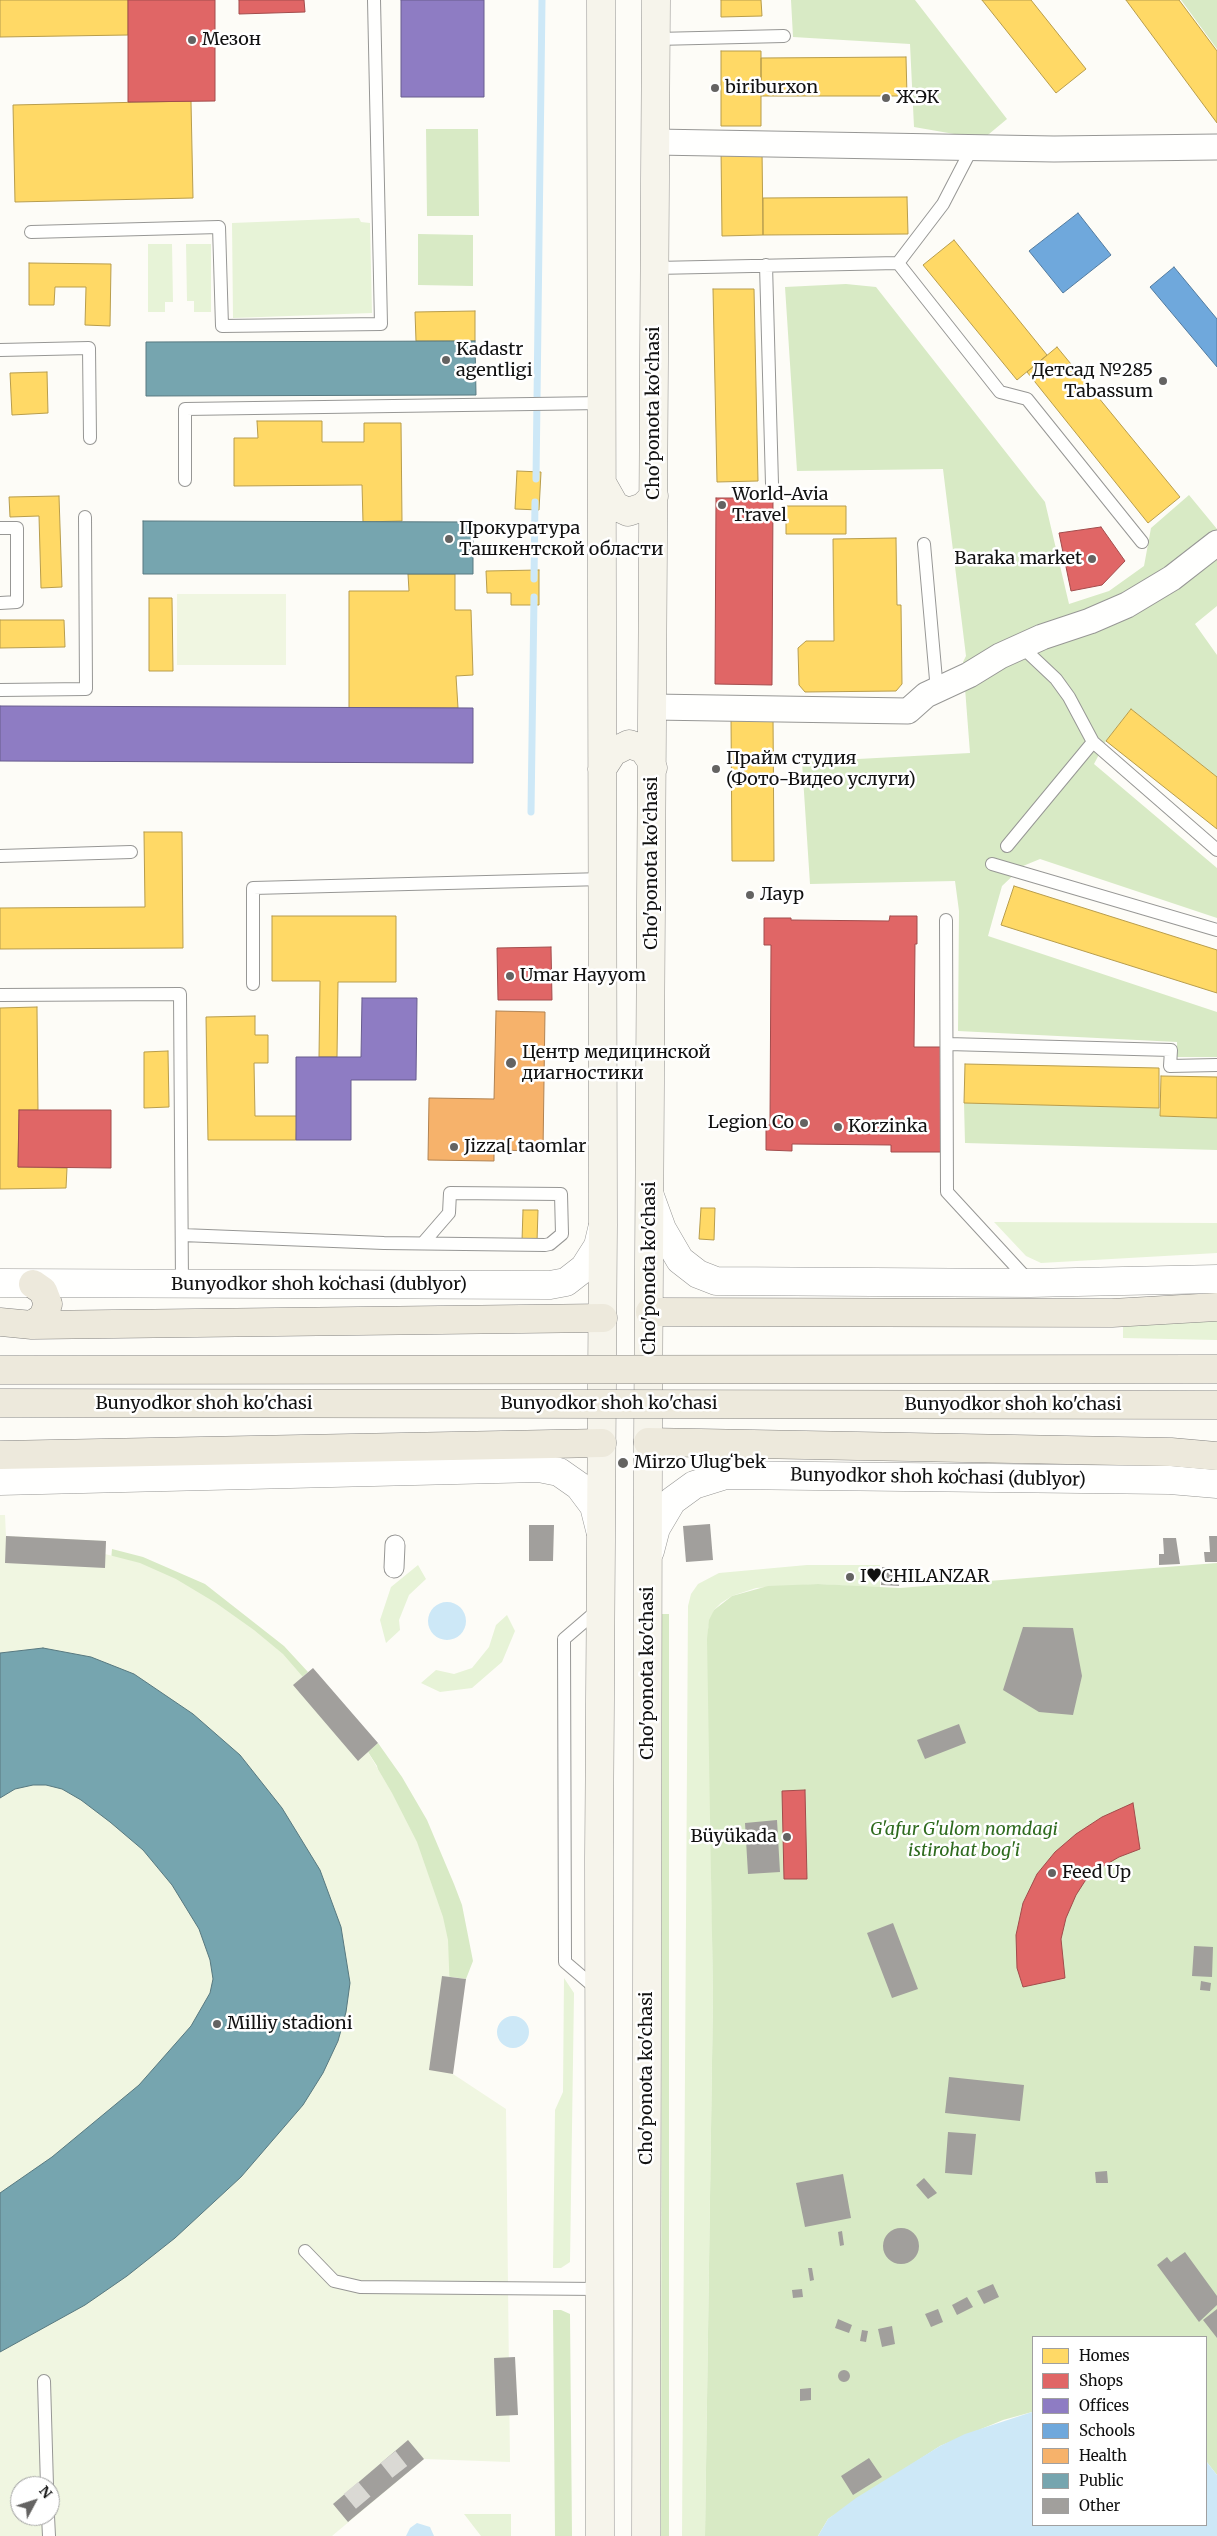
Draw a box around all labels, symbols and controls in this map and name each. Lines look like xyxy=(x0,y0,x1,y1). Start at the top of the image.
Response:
place label: Мезон xyxy=(202,29,261,51)
marker: Мезон xyxy=(186,34,198,46)
place label: biriburxon xyxy=(725,77,818,99)
marker: biriburxon xyxy=(709,82,721,94)
place label: ЖЭК xyxy=(896,87,939,109)
marker: ЖЭК xyxy=(880,92,892,104)
street label: Cho'ponota ko'chasi xyxy=(643,326,665,500)
place label: Kadastr agentligi xyxy=(456,339,532,382)
marker: Kadastr agentligi xyxy=(440,354,452,366)
place label: Детсад №285 Tabassum xyxy=(1032,360,1153,402)
marker: Детсад №285 Tabassum xyxy=(1157,375,1169,387)
place label: World-Avia Travel xyxy=(732,484,828,526)
marker: World-Avia Travel xyxy=(716,499,728,511)
place label: Прокуратура Ташкентской области xyxy=(459,518,663,560)
marker: Прокуратура Ташкентской области xyxy=(443,533,455,545)
place label: Baraka market xyxy=(954,548,1082,570)
marker: Baraka market xyxy=(1086,553,1098,565)
place label: Прайм студия (Фото-Видео услуги) xyxy=(726,748,916,791)
marker: Прайм студия (Фото-Видео услуги) xyxy=(710,763,722,775)
street label: Cho'ponota ko'chasi xyxy=(641,776,663,950)
place label: Лаур xyxy=(760,884,804,906)
marker: Лаур xyxy=(744,889,756,901)
place label: Umar Hayyom xyxy=(520,965,646,987)
marker: Umar Hayyom xyxy=(504,970,516,982)
place label: Центр медицинской диагностики xyxy=(522,1042,711,1084)
marker: Центр медицинской диагностики xyxy=(504,1056,518,1070)
place label: Legion Co xyxy=(708,1112,794,1134)
place label: Korzinka xyxy=(848,1116,928,1138)
marker: Legion Co xyxy=(798,1117,810,1129)
marker: Korzinka xyxy=(832,1121,844,1133)
place label: Jizza[ taomlar xyxy=(464,1136,586,1158)
marker: Jizza[ taomlar xyxy=(448,1141,460,1153)
street label: Cho'ponota ko'chasi xyxy=(639,1181,661,1355)
street label: Bunyodkor shoh koʻchasi (dublyor) xyxy=(171,1274,467,1296)
street label: Bunyodkor shoh ko'chasi xyxy=(95,1393,313,1415)
street label: Bunyodkor shoh ko'chasi xyxy=(500,1393,718,1415)
street label: Bunyodkor shoh ko'chasi xyxy=(904,1394,1122,1416)
place label: Mirzo Ulugʻbek xyxy=(634,1452,766,1474)
marker: Mirzo Ulugʻbek xyxy=(616,1456,630,1470)
street label: Bunyodkor shoh koʻchasi (dublyor) xyxy=(790,1465,1086,1491)
place label: I♥CHILANZAR xyxy=(860,1566,990,1588)
marker: I♥CHILANZAR xyxy=(844,1571,856,1583)
street label: Cho'ponota ko'chasi xyxy=(637,1586,659,1760)
park label: G'afur G'ulom nomdagi istirohat bog'i xyxy=(870,1819,1058,1862)
place label: Büyükada xyxy=(690,1826,777,1848)
marker: Büyükada xyxy=(781,1831,793,1843)
place label: Feed Up xyxy=(1062,1862,1131,1884)
marker: Feed Up xyxy=(1046,1867,1058,1879)
street label: Cho'ponota ko'chasi xyxy=(636,1991,658,2165)
place label: Milliy stadioni xyxy=(227,2013,353,2035)
marker: Milliy stadioni xyxy=(211,2018,223,2030)
legend xyxy=(1032,2336,1207,2526)
text: Homes xyxy=(1079,2346,1130,2365)
text: Shops xyxy=(1079,2371,1123,2390)
text: Offices xyxy=(1079,2396,1129,2415)
text: Schools xyxy=(1079,2421,1135,2440)
text: Health xyxy=(1079,2446,1127,2465)
text: Public xyxy=(1079,2471,1124,2490)
north arrow xyxy=(10,2476,60,2526)
text: N xyxy=(35,2482,56,2502)
text: Other xyxy=(1079,2496,1120,2515)

